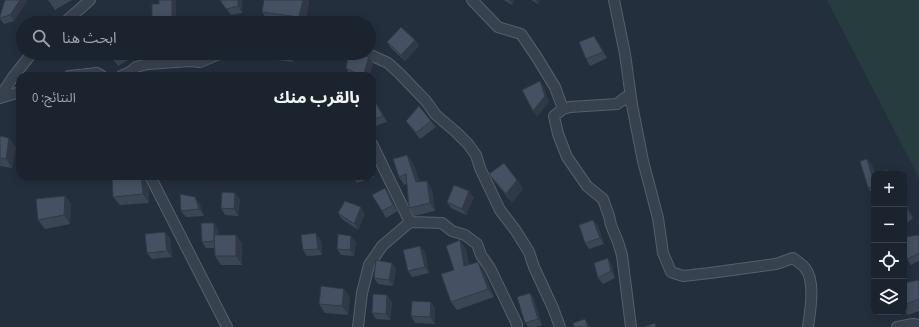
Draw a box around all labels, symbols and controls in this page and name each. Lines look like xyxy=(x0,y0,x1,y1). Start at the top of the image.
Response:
search box xyxy=(16,16,376,60)
icon: search xyxy=(30,27,52,49)
text: ابحث هنا xyxy=(62,28,117,49)
text: بالقرب منك xyxy=(274,86,360,110)
text: النتائج: 0 xyxy=(32,89,76,107)
map controls xyxy=(871,171,907,315)
button: + xyxy=(871,171,907,207)
button: − xyxy=(871,207,907,243)
button: locate xyxy=(871,243,907,279)
button: layers xyxy=(871,279,907,315)

